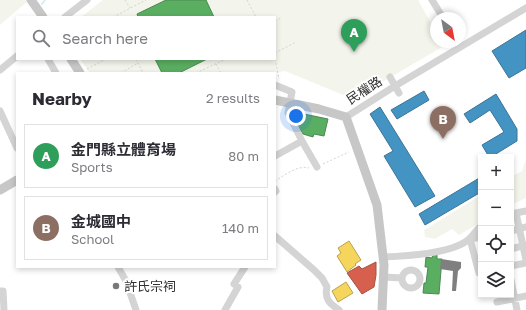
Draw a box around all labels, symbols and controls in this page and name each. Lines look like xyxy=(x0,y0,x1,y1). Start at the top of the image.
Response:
north arrow xyxy=(430,12,466,48)
search box xyxy=(16,16,276,60)
pin: A xyxy=(341,19,367,52)
icon: search xyxy=(30,27,52,49)
text: Search here xyxy=(62,29,148,47)
street label: 民權路 xyxy=(343,73,385,107)
text: Nearby xyxy=(32,88,92,109)
text: 2 results xyxy=(206,90,260,106)
your location xyxy=(286,106,306,126)
pin: B xyxy=(430,106,456,139)
text: 金門縣立體育場 xyxy=(71,140,176,158)
text: A xyxy=(41,148,51,164)
text: 80 m xyxy=(228,148,259,164)
map controls xyxy=(478,154,514,298)
button: + xyxy=(478,154,514,190)
text: Sports xyxy=(71,159,113,175)
button: − xyxy=(478,190,514,226)
text: 金城國中 xyxy=(71,212,131,230)
text: B xyxy=(41,220,51,236)
text: 140 m xyxy=(222,220,259,236)
button: locate xyxy=(478,226,514,262)
text: School xyxy=(71,231,114,247)
button: layers xyxy=(478,262,514,298)
place label: 許氏宗祠 xyxy=(124,278,176,294)
marker: 許氏宗祠 xyxy=(111,281,121,291)

